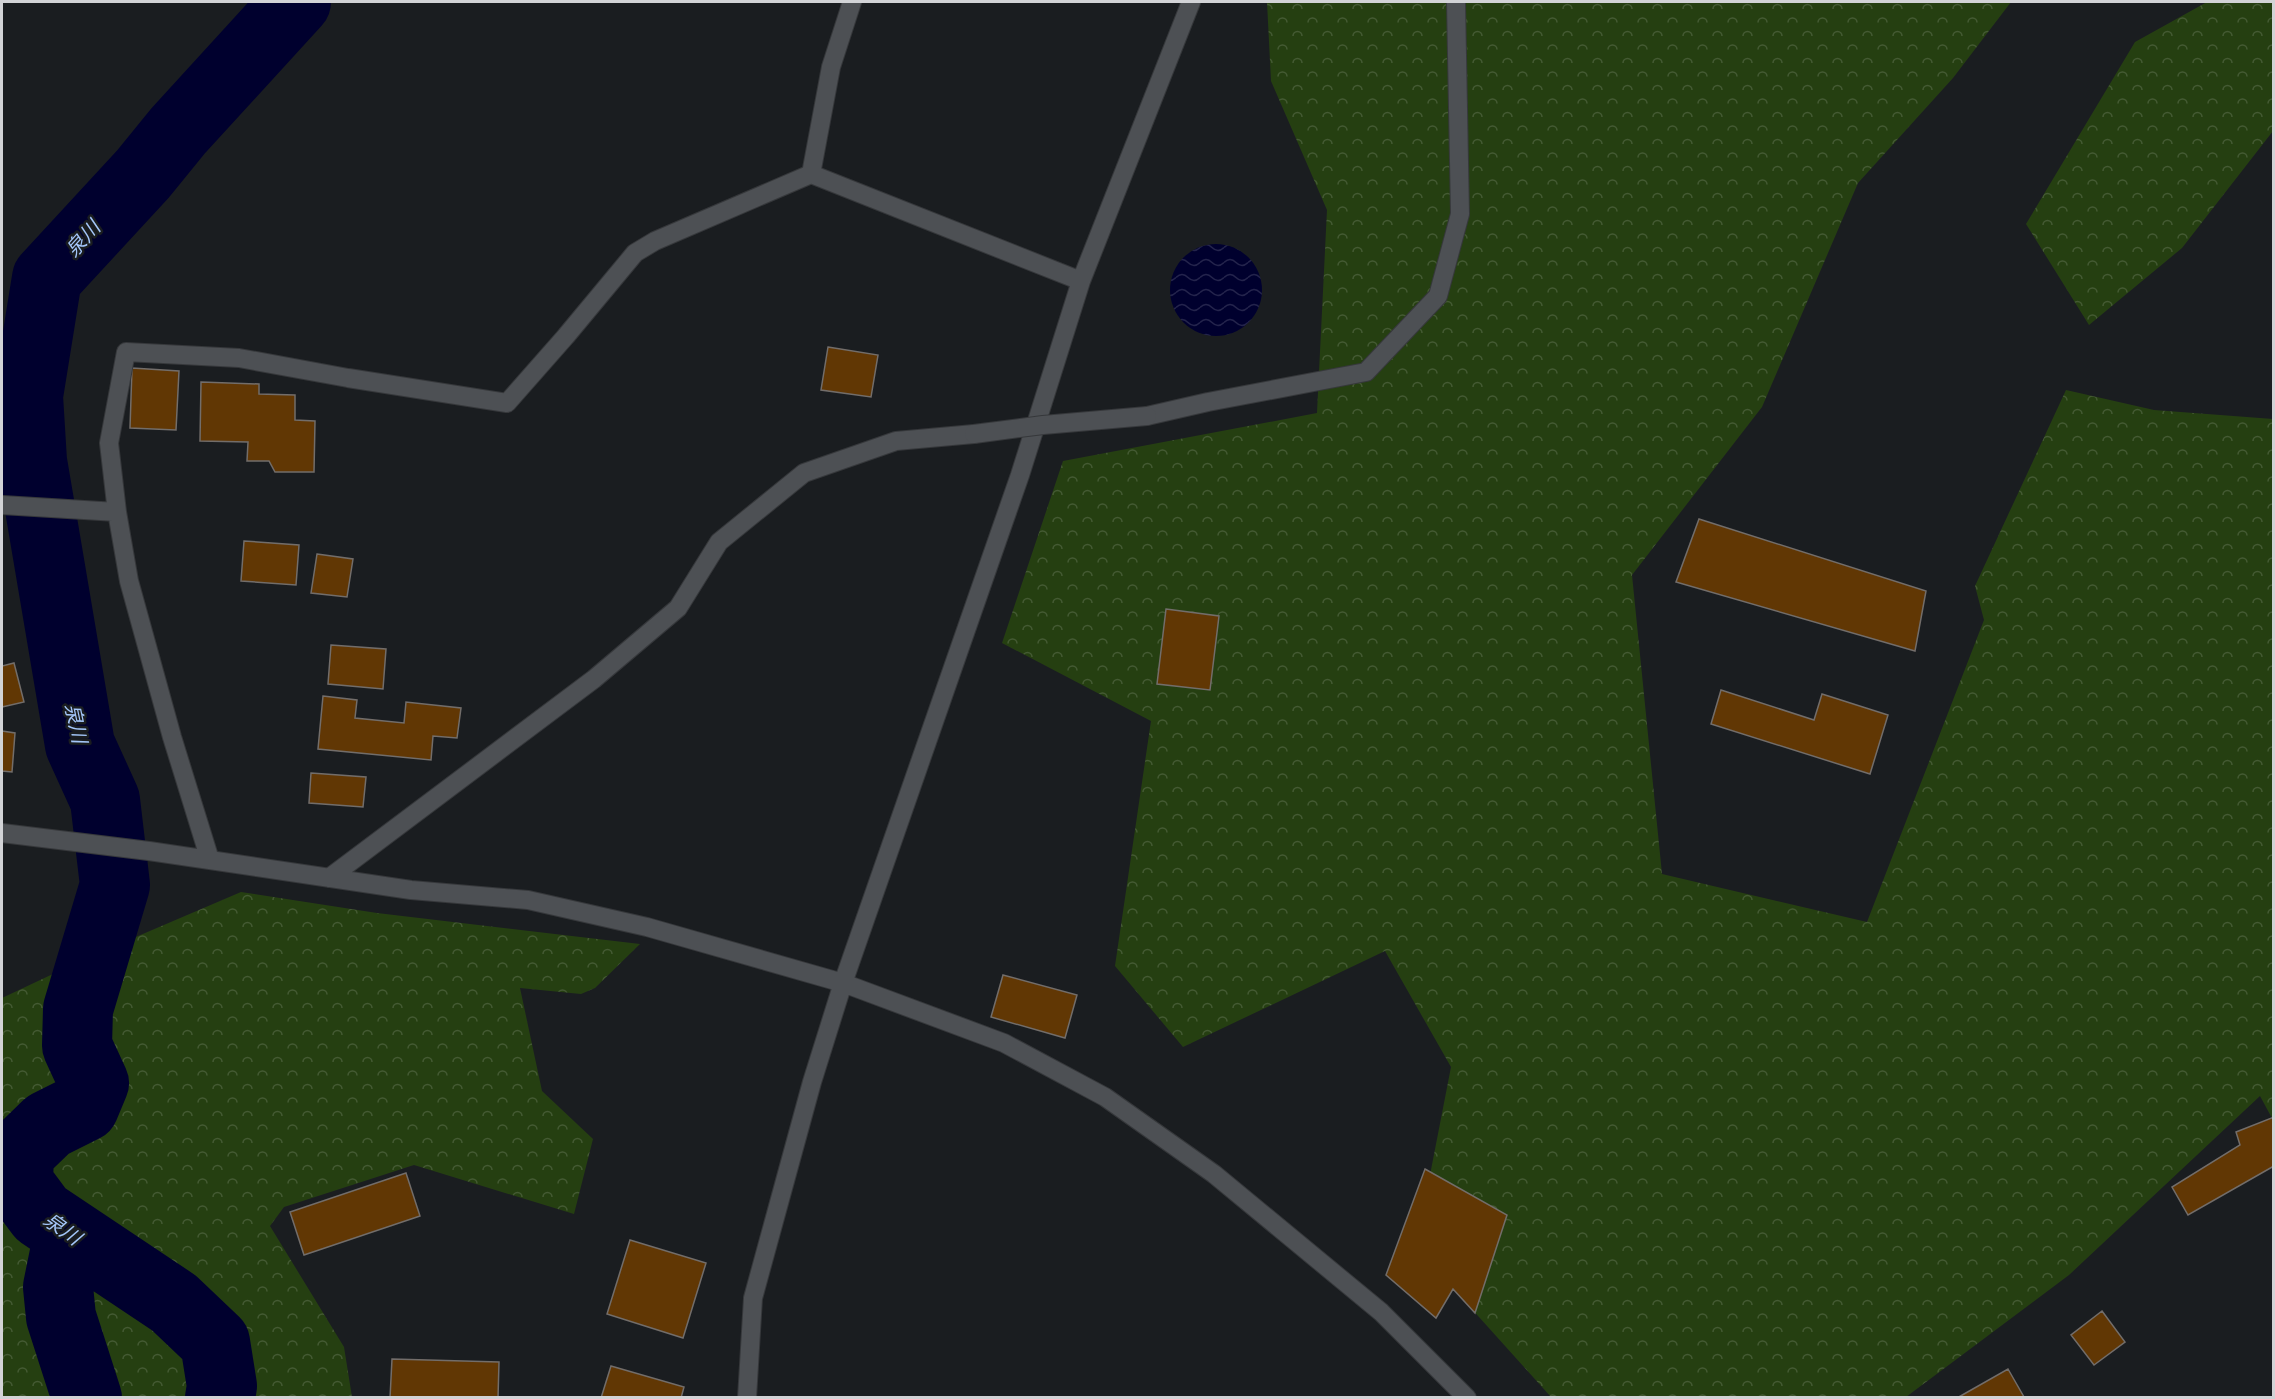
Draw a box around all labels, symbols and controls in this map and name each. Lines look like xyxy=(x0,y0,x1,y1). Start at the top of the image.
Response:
water label: 泉川 xyxy=(60,214,106,261)
water label: 泉川 xyxy=(61,701,93,747)
water label: 泉川 xyxy=(40,1207,88,1250)

